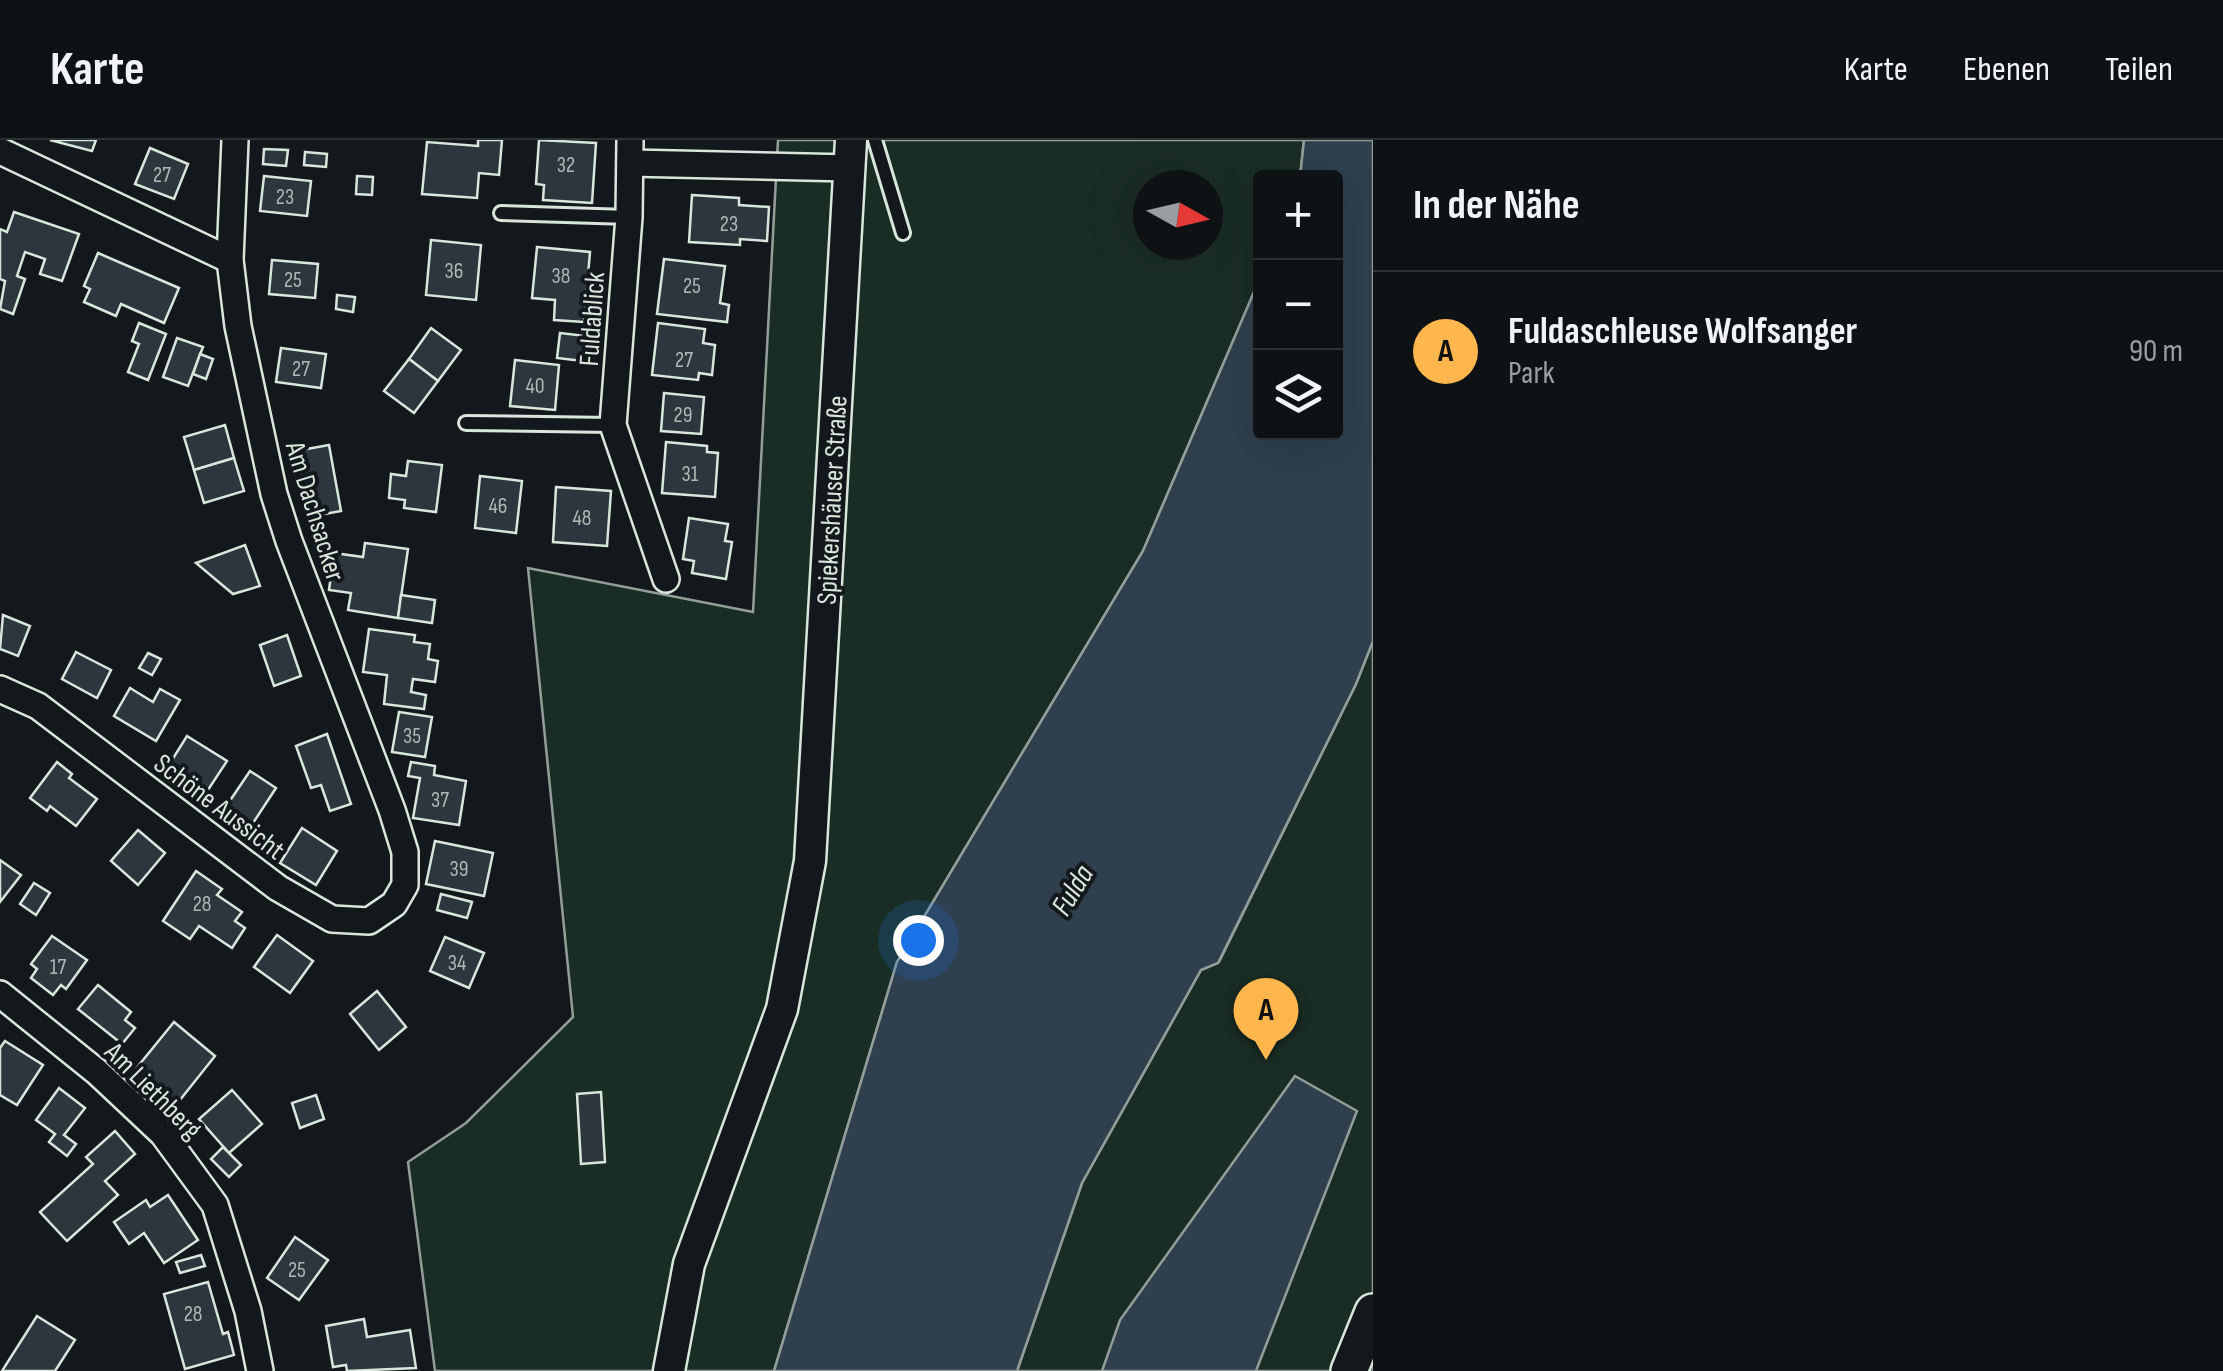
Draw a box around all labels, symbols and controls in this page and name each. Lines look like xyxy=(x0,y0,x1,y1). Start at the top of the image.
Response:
text: Karte xyxy=(50,41,144,98)
text: Karte xyxy=(1844,48,1908,91)
text: Ebenen xyxy=(1963,48,2050,91)
text: Teilen xyxy=(2105,48,2173,91)
house number: 32 xyxy=(557,152,575,179)
house number: 27 xyxy=(153,162,171,189)
north arrow xyxy=(1133,170,1223,260)
map controls xyxy=(1253,170,1343,440)
button: + xyxy=(1253,170,1343,260)
text: In der Nähe xyxy=(1413,180,1580,231)
house number: 23 xyxy=(276,184,294,211)
house number: 23 xyxy=(720,211,738,238)
house number: 36 xyxy=(445,258,463,285)
button: − xyxy=(1253,260,1343,350)
house number: 38 xyxy=(552,263,570,290)
house number: 25 xyxy=(284,267,302,294)
street label: Fuldablick xyxy=(573,271,612,367)
house number: 25 xyxy=(683,273,701,300)
text: Fuldaschleuse Wolfsanger xyxy=(1508,309,1857,354)
text: A xyxy=(1438,332,1453,371)
text: 90 m xyxy=(2129,332,2183,371)
house number: 27 xyxy=(675,347,693,374)
button: layers xyxy=(1253,350,1343,440)
text: Park xyxy=(1508,354,1555,393)
house number: 27 xyxy=(292,356,310,383)
house number: 40 xyxy=(525,373,545,400)
street label: Spiekershäuser Straße xyxy=(811,395,854,605)
house number: 29 xyxy=(674,402,692,429)
street label: Am Dachsacker xyxy=(277,437,351,585)
house number: 31 xyxy=(682,461,699,488)
house number: 46 xyxy=(489,493,507,520)
house number: 48 xyxy=(573,505,591,532)
house number: 35 xyxy=(403,723,421,750)
street label: Schöne Aussicht xyxy=(147,747,291,867)
house number: 37 xyxy=(431,787,449,814)
house number: 39 xyxy=(450,856,468,883)
water label: Fulda xyxy=(1044,859,1102,922)
house number: 28 xyxy=(193,891,211,918)
your location xyxy=(893,915,944,966)
house number: 34 xyxy=(448,950,466,977)
house number: 17 xyxy=(50,954,66,981)
pin: A xyxy=(1234,978,1298,1060)
street label: Am Liethberg xyxy=(97,1035,208,1146)
house number: 25 xyxy=(288,1257,306,1284)
house number: 28 xyxy=(184,1301,202,1328)

